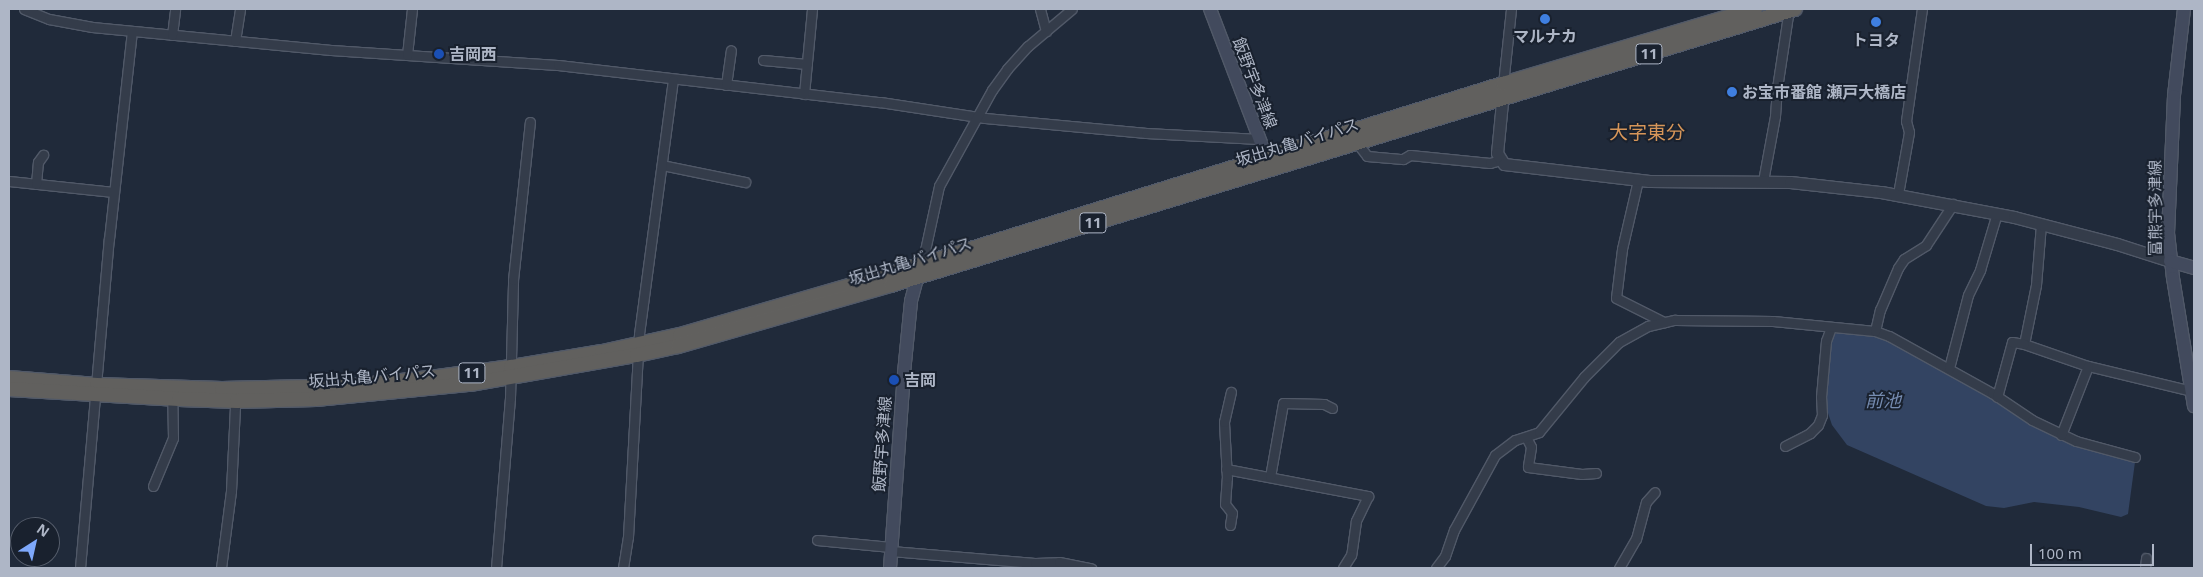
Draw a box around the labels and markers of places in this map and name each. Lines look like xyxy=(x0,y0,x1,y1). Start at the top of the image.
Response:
marker: マルナカ xyxy=(1539,13,1551,25)
marker: トヨタ xyxy=(1870,16,1882,28)
place label: マルナカ xyxy=(1513,26,1577,46)
place label: トヨタ xyxy=(1852,30,1900,50)
place label: 吉岡西 xyxy=(449,44,497,64)
marker: 吉岡西 xyxy=(433,48,445,60)
place label: お宝市番館 瀬戸大橋店 xyxy=(1742,82,1906,102)
marker: お宝市番館 瀬戸大橋店 xyxy=(1726,86,1738,98)
place label: 吉岡 xyxy=(904,370,936,390)
marker: 吉岡 xyxy=(888,374,900,386)

